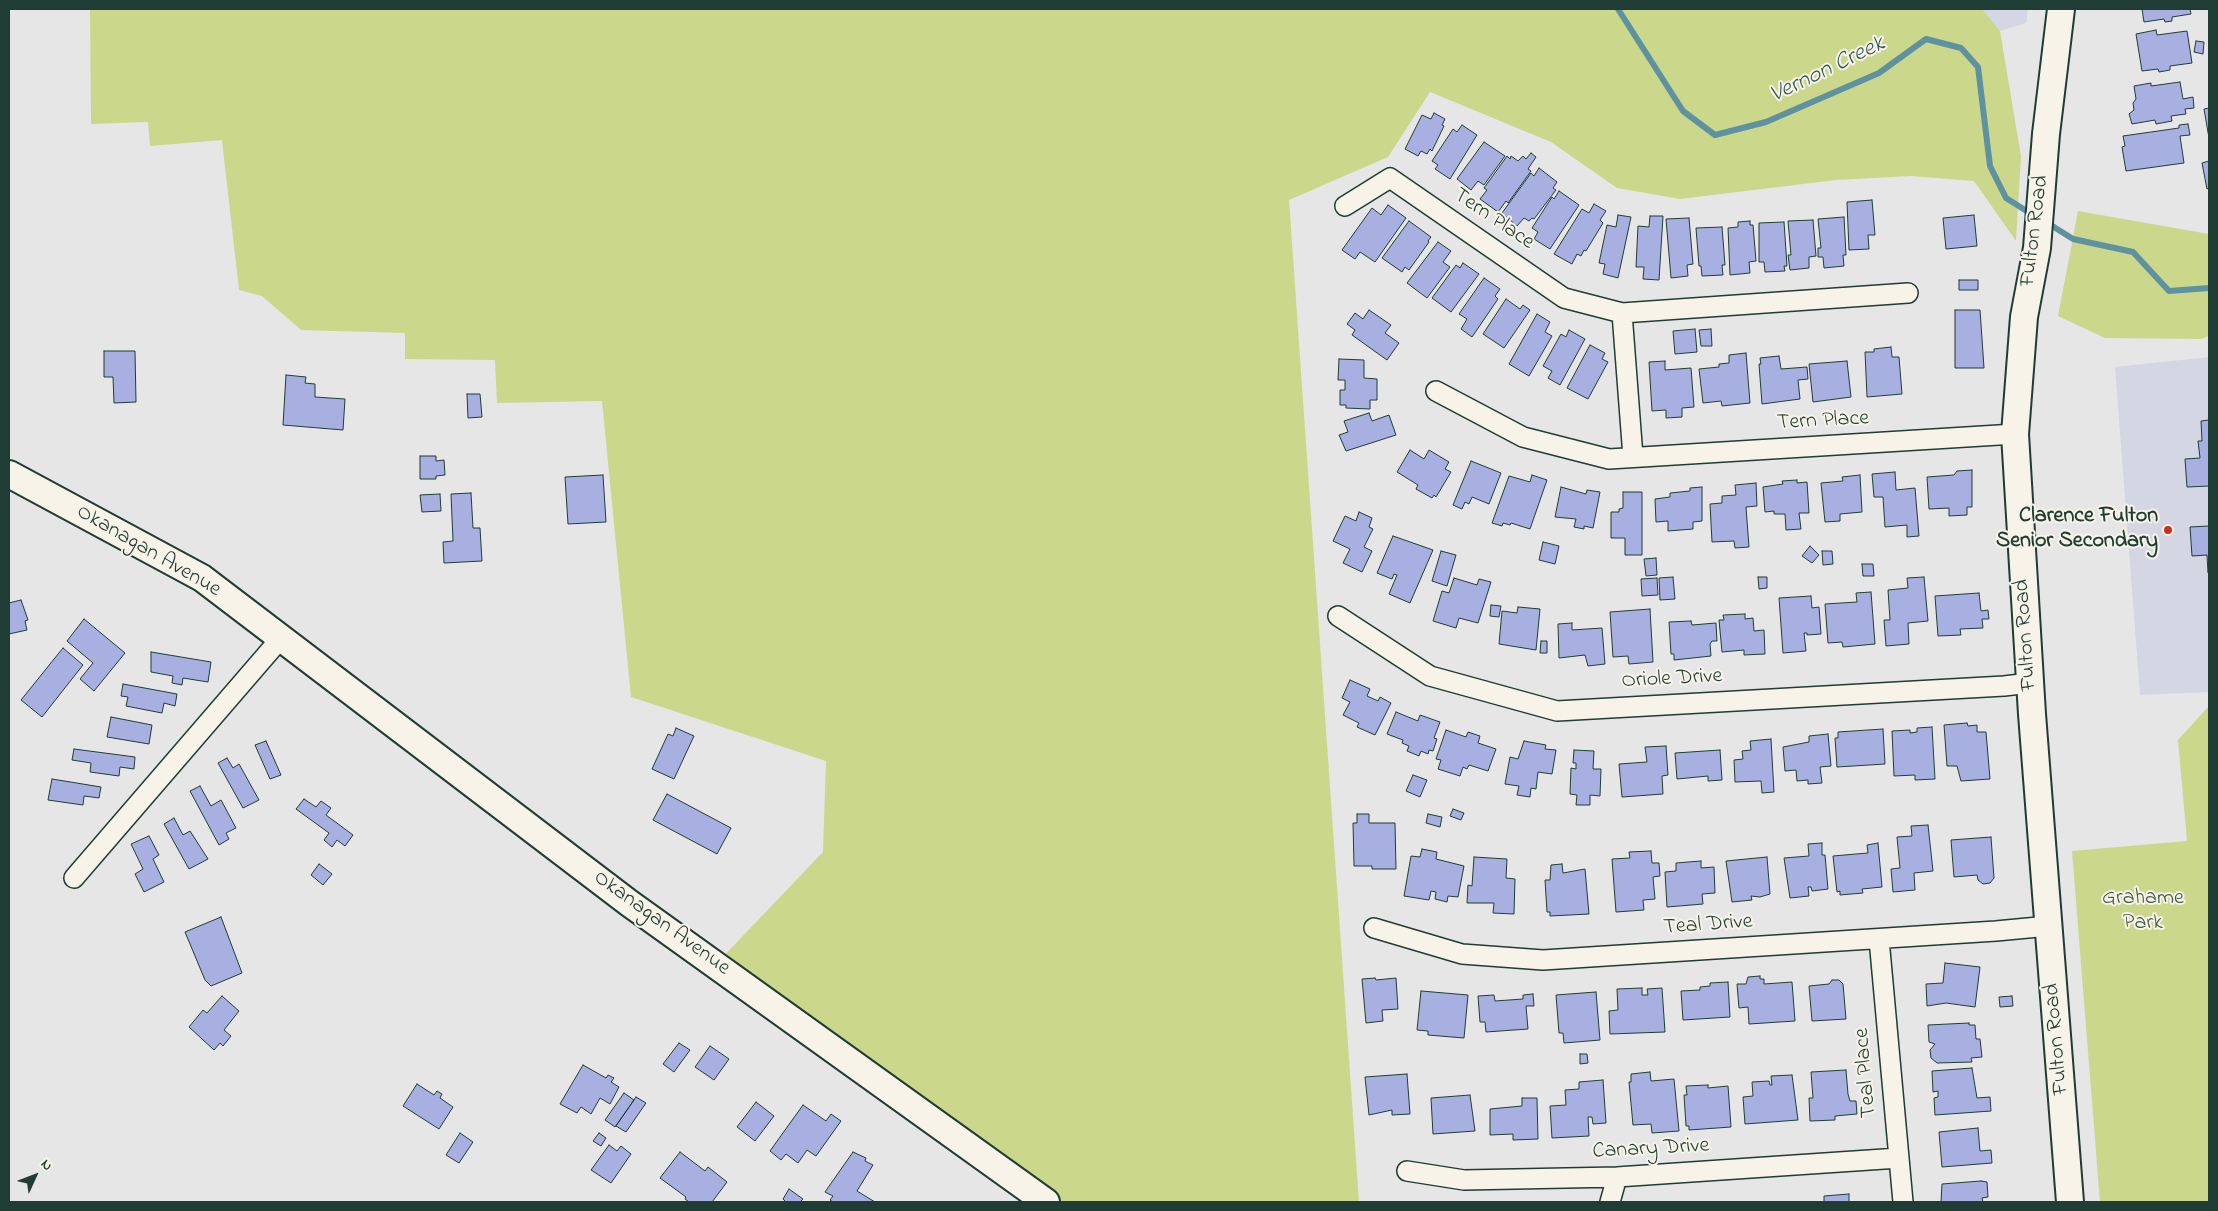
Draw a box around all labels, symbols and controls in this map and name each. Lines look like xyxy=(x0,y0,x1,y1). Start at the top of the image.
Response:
water label: Vernon Creek xyxy=(1766,31,1890,111)
street label: Fulton Road xyxy=(2016,174,2056,288)
street label: Tern Place xyxy=(1447,183,1539,257)
street label: Tern Place xyxy=(1776,406,1870,438)
street label: Okanagan Avenue xyxy=(71,500,225,604)
place label: Clarence Fulton Senior Secondary xyxy=(1996,504,2158,556)
marker: Clarence Fulton Senior Secondary xyxy=(2162,524,2174,536)
street label: Fulton Road xyxy=(2010,578,2044,692)
street label: Oriole Drive xyxy=(1621,664,1723,696)
street label: Okanagan Avenue xyxy=(587,866,735,982)
park label: Grahame Park xyxy=(2102,886,2184,938)
street label: Teal Drive xyxy=(1662,910,1754,942)
street label: Fulton Road xyxy=(2040,982,2076,1096)
street label: Teal Place xyxy=(1850,1027,1884,1119)
street label: Canary Drive xyxy=(1592,1134,1710,1166)
north arrow xyxy=(10,1151,60,1201)
text: N xyxy=(35,1155,57,1176)

